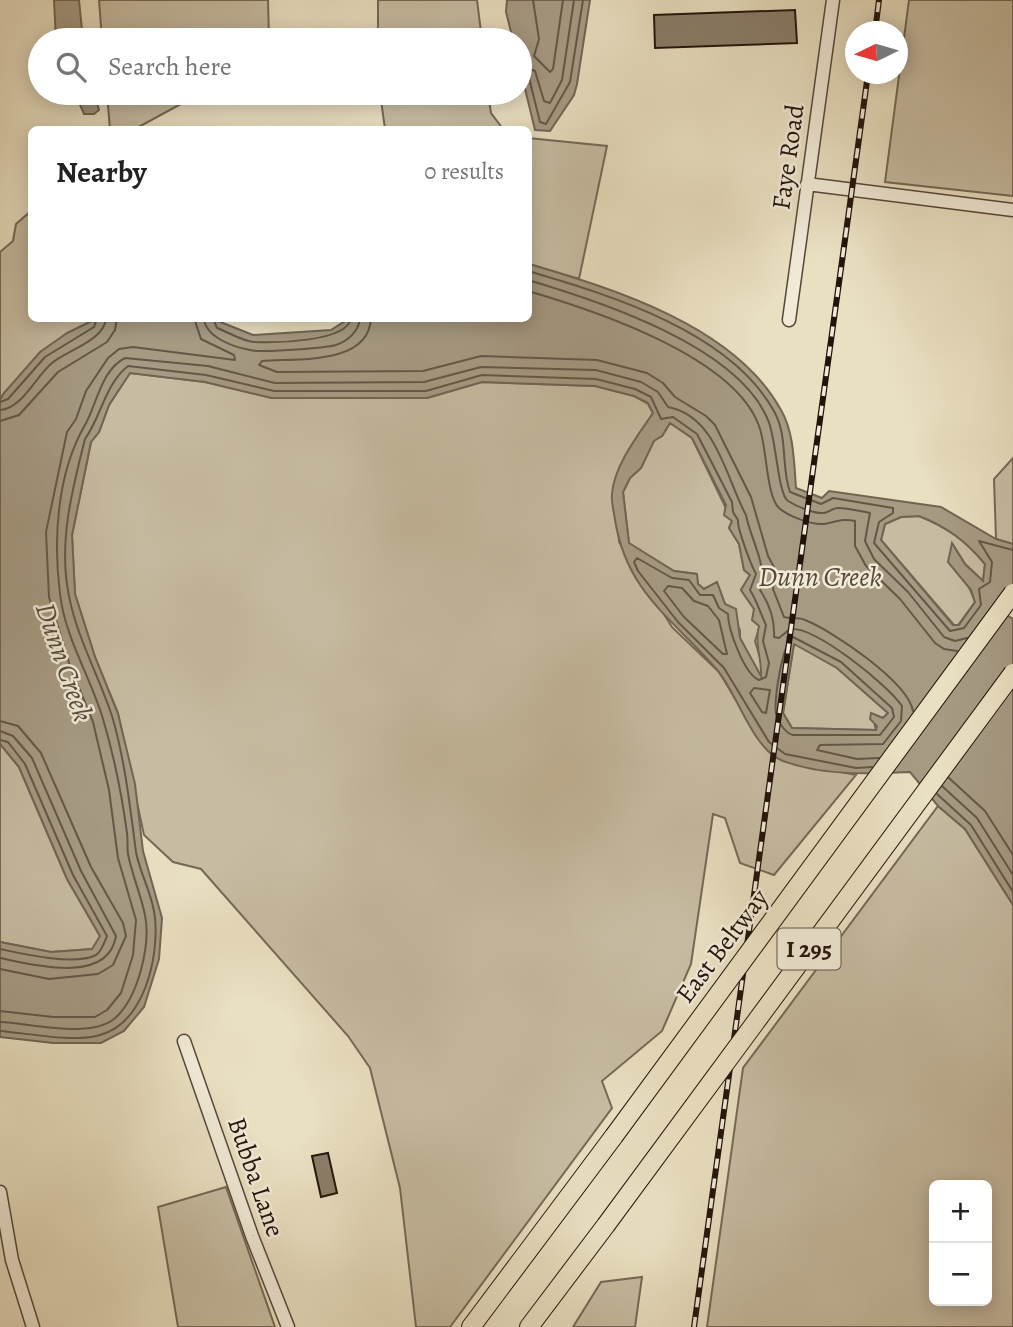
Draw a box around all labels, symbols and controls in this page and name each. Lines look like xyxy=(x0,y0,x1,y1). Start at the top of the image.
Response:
north arrow xyxy=(845,21,908,84)
search box xyxy=(28,28,532,105)
icon: search xyxy=(52,48,90,86)
text: Search here xyxy=(108,49,232,84)
street label: Faye Road xyxy=(763,102,813,212)
text: Nearby xyxy=(56,152,147,192)
text: 0 results xyxy=(424,156,504,187)
water label: Dunn Creek xyxy=(758,558,882,596)
water label: Dunn Creek xyxy=(26,598,102,726)
street label: East Beltway xyxy=(668,882,777,1010)
road number: I 295 xyxy=(778,929,840,970)
street label: Bubba Lane xyxy=(219,1112,293,1242)
map controls xyxy=(929,1180,992,1306)
button: + xyxy=(929,1180,992,1243)
button: − xyxy=(929,1243,992,1306)

